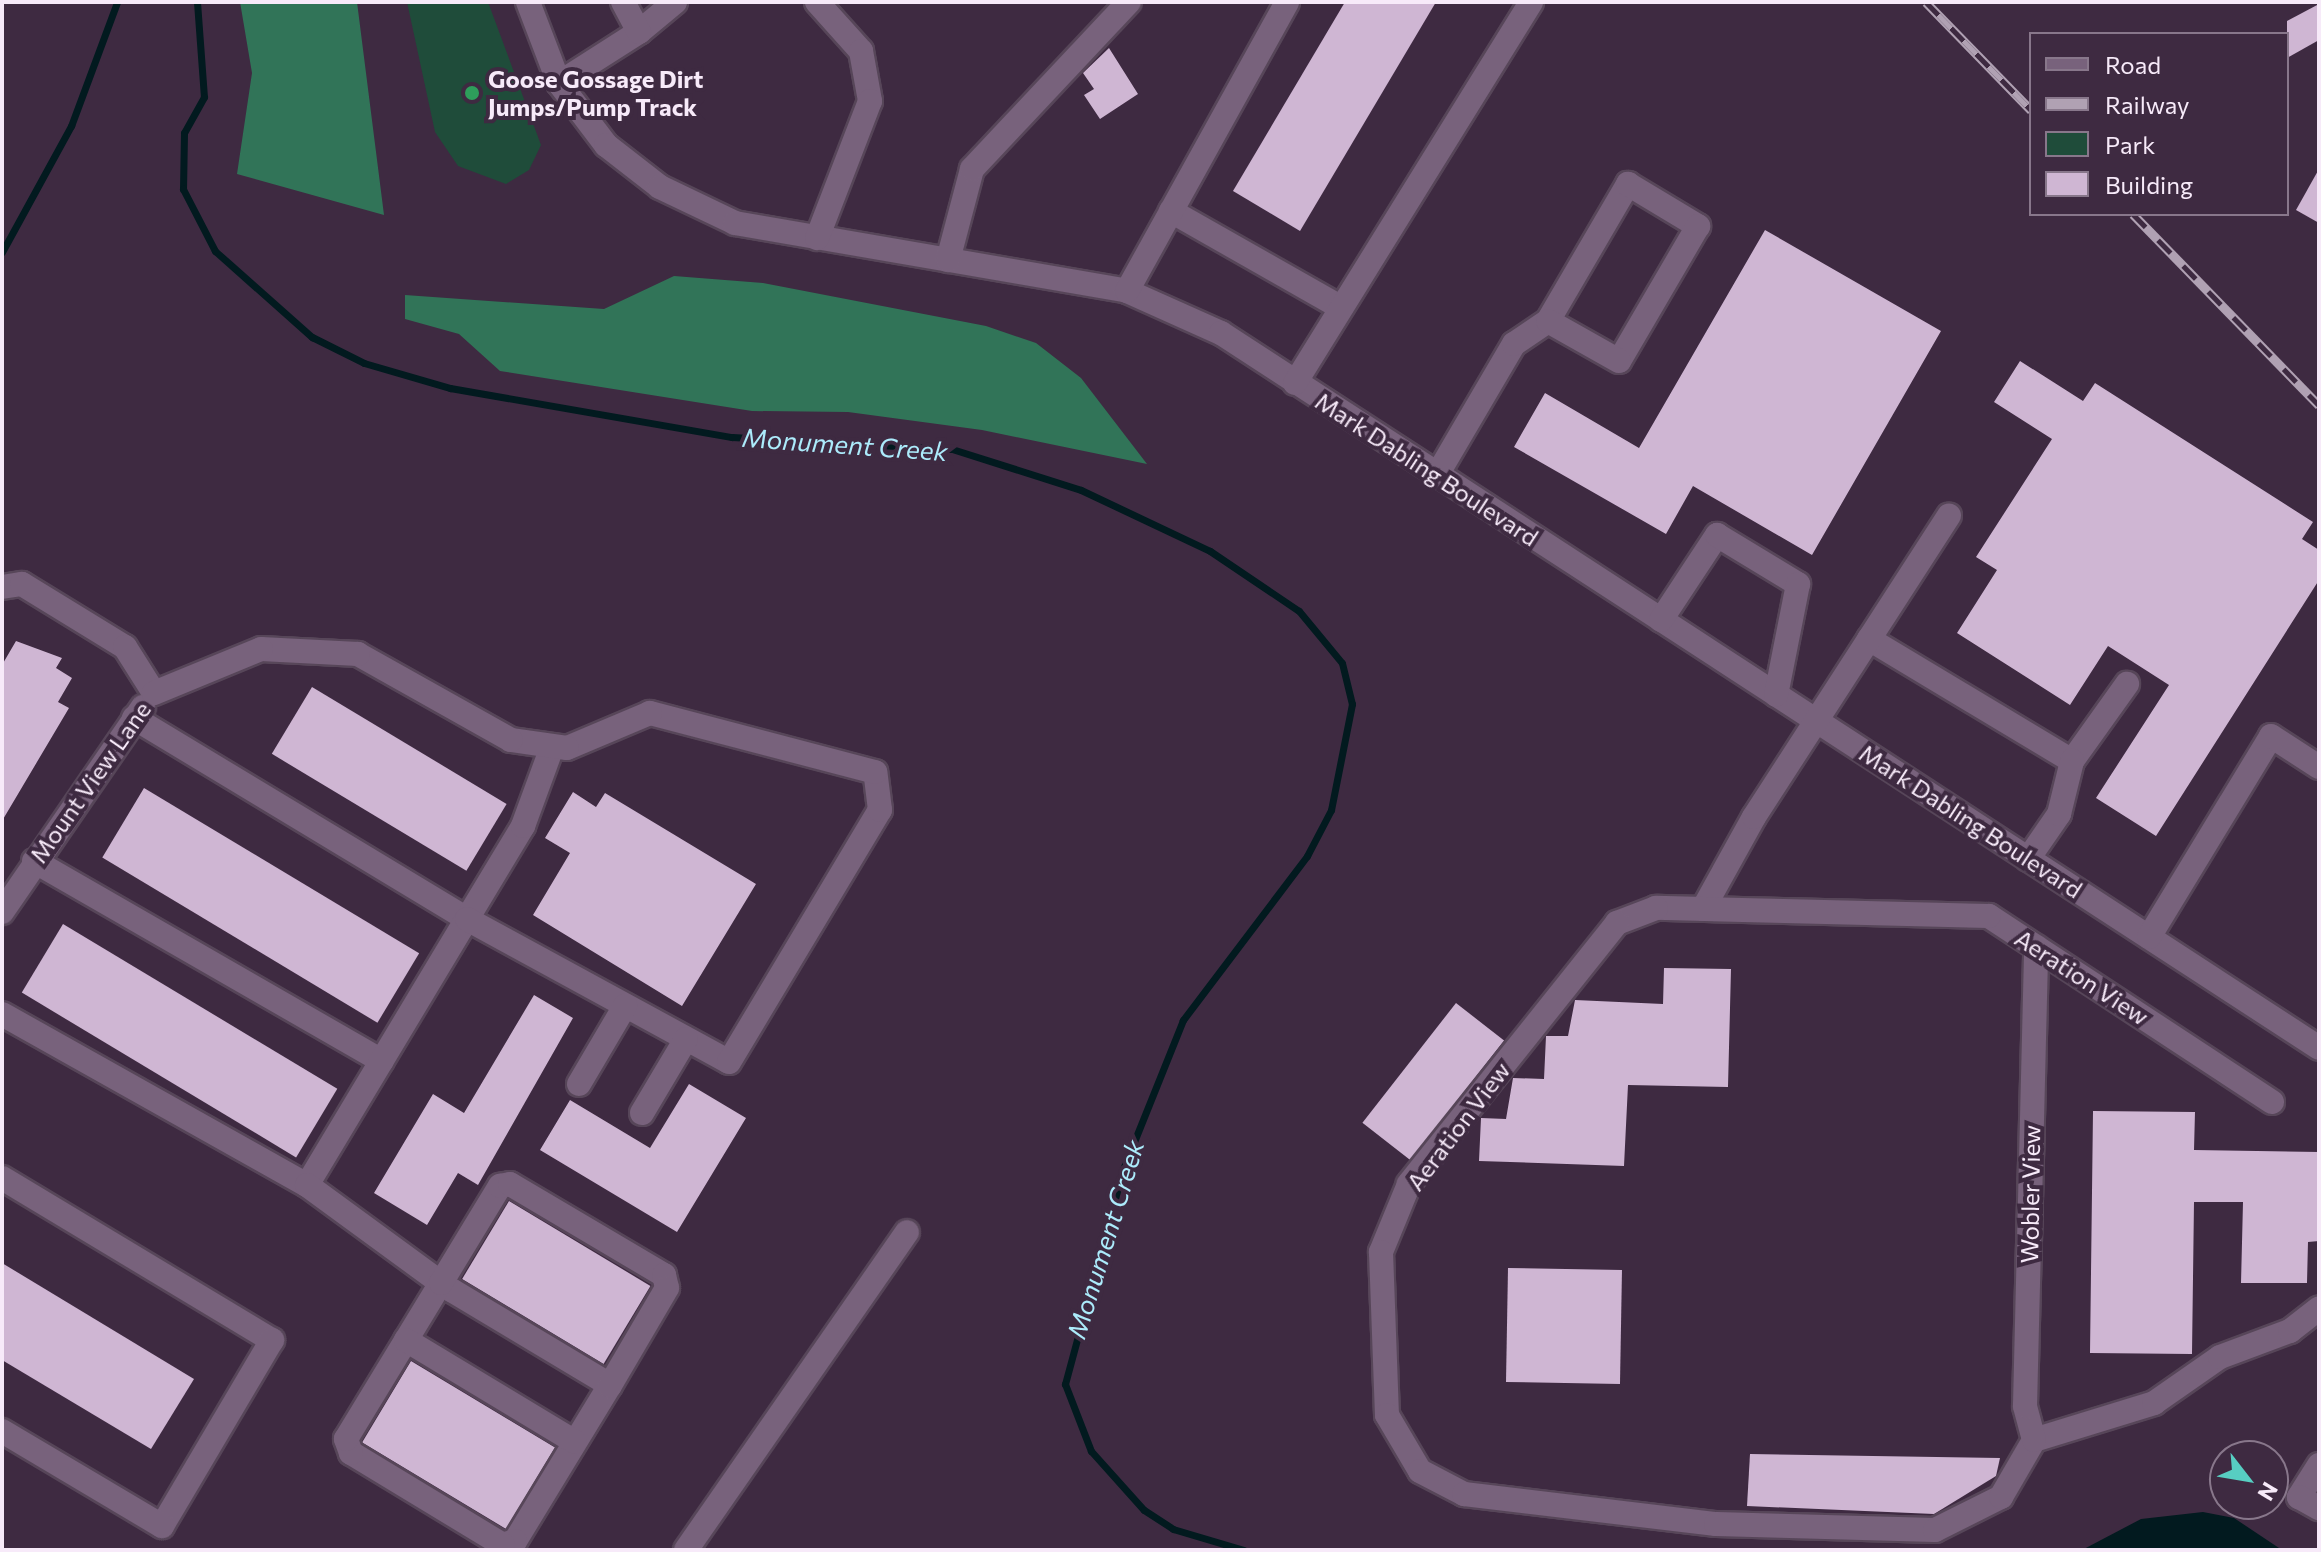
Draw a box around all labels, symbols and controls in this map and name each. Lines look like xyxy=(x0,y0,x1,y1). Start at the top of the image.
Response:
legend xyxy=(2029,32,2289,216)
text: Road xyxy=(2105,50,2161,79)
place label: Goose Gossage Dirt Jumps/Pump Track xyxy=(488,65,703,121)
marker: Goose Gossage Dirt Jumps/Pump Track xyxy=(463,84,481,102)
text: Railway xyxy=(2105,90,2190,119)
text: Park xyxy=(2105,130,2155,159)
text: Building xyxy=(2105,170,2193,199)
street label: Mark Dabling Boulevard xyxy=(1310,386,1544,552)
water label: Monument Creek xyxy=(741,421,949,467)
street label: Mount View Lane xyxy=(24,696,156,868)
street label: Mark Dabling Boulevard xyxy=(1854,738,2088,904)
street label: Aeration View xyxy=(2010,923,2154,1031)
street label: Aeration View xyxy=(1400,1056,1516,1196)
street label: Wobler View xyxy=(2014,1125,2046,1263)
water label: Monument Creek xyxy=(1060,1136,1150,1342)
north arrow xyxy=(2209,1440,2289,1520)
text: N xyxy=(2252,1478,2284,1506)

